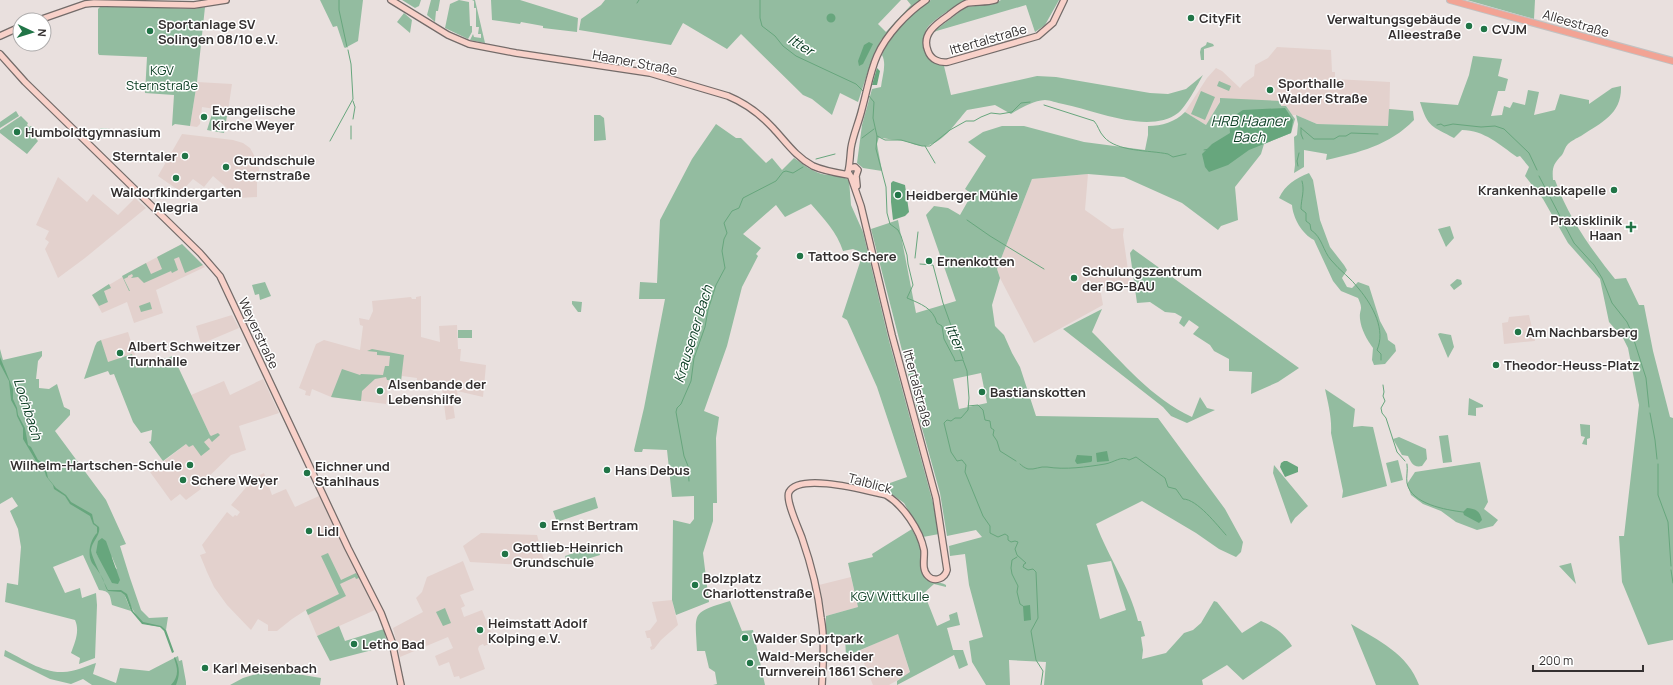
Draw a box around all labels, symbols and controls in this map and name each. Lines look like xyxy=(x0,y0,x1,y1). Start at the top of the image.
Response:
street label: Alleestraße xyxy=(1541,5,1612,41)
place label: CityFit xyxy=(1199,9,1241,27)
place label: Verwaltungsgebäude Alleestraße xyxy=(1327,10,1461,43)
north arrow xyxy=(12,12,52,52)
marker: CityFit xyxy=(1186,13,1196,23)
place label: Sportanlage SV Solingen 08/10 e.V. xyxy=(158,15,278,48)
street label: Ittertalstraße xyxy=(947,19,1029,59)
place label: CVJM xyxy=(1492,20,1527,38)
marker: Verwaltungsgebäude Alleestraße xyxy=(1464,21,1474,31)
marker: CVJM xyxy=(1479,24,1489,34)
marker: Sportanlage SV Solingen 08/10 e.V. xyxy=(145,26,155,36)
text: N xyxy=(35,28,50,37)
water label: Itter xyxy=(785,29,819,61)
street label: Haaner Straße xyxy=(591,45,679,79)
park label: KGV Sternstraße xyxy=(126,61,198,94)
place label: Sporthalle Walder Straße xyxy=(1278,74,1368,107)
marker: Sporthalle Walder Straße xyxy=(1265,85,1275,95)
place label: Evangelische Kirche Weyer xyxy=(212,101,296,134)
water label: HRB Haaner Bach xyxy=(1211,111,1289,146)
marker: Evangelische Kirche Weyer xyxy=(199,112,209,122)
place label: Humboldtgymnasium xyxy=(25,123,161,141)
marker: Humboldtgymnasium xyxy=(12,127,22,137)
place label: Sterntaler xyxy=(112,147,177,165)
marker: Sterntaler xyxy=(180,151,190,161)
place label: Grundschule Sternstraße xyxy=(234,151,315,184)
marker: Grundschule Sternstraße xyxy=(221,162,231,172)
marker: Waldorfkindergarten Alegria xyxy=(171,173,181,183)
place label: Krankenhauskapelle xyxy=(1478,181,1606,199)
place label: Waldorfkindergarten Alegria xyxy=(111,183,241,216)
marker: Krankenhauskapelle xyxy=(1609,185,1619,195)
place label: Heidberger Mühle xyxy=(906,186,1018,204)
marker: Heidberger Mühle xyxy=(893,190,903,200)
place label: Praxisklinik Haan xyxy=(1550,211,1623,244)
marker: Praxisklinik Haan xyxy=(1625,221,1637,233)
place label: Tattoo Schere xyxy=(808,247,897,265)
marker: Tattoo Schere xyxy=(795,251,805,261)
place label: Ernenkotten xyxy=(937,252,1015,270)
marker: Ernenkotten xyxy=(924,256,934,266)
place label: Schulungszentrum der BG-BAU xyxy=(1082,262,1202,295)
marker: Schulungszentrum der BG-BAU xyxy=(1069,273,1079,283)
water label: Krausener Bach xyxy=(669,282,717,385)
street label: Weyerstraße xyxy=(235,295,283,372)
water label: Itter xyxy=(941,321,970,355)
place label: Am Nachbarsberg xyxy=(1526,323,1638,341)
marker: Am Nachbarsberg xyxy=(1513,327,1523,337)
place label: Albert Schweitzer Turnhalle xyxy=(128,337,240,370)
street label: Ittertalstraße xyxy=(899,347,937,429)
marker: Albert Schweitzer Turnhalle xyxy=(115,348,125,358)
place label: Theodor-Heuss-Platz xyxy=(1504,356,1640,374)
marker: Theodor-Heuss-Platz xyxy=(1491,360,1501,370)
place label: Alsenbande der Lebenshilfe xyxy=(388,375,486,408)
water label: Lochbach xyxy=(10,376,48,443)
place label: Bastianskotten xyxy=(990,383,1086,401)
marker: Alsenbande der Lebenshilfe xyxy=(375,386,385,396)
marker: Bastianskotten xyxy=(977,387,987,397)
place label: Wilhelm-Hartschen-Schule xyxy=(10,456,182,474)
place label: Eichner und Stahlhaus xyxy=(315,457,390,490)
marker: Wilhelm-Hartschen-Schule xyxy=(185,460,195,470)
place label: Hans Debus xyxy=(615,461,690,479)
marker: Hans Debus xyxy=(602,465,612,475)
marker: Eichner und Stahlhaus xyxy=(302,468,312,478)
street label: Talblick xyxy=(846,469,894,498)
place label: Schere Weyer xyxy=(191,471,278,489)
marker: Schere Weyer xyxy=(178,475,188,485)
place label: Ernst Bertram xyxy=(551,516,638,534)
marker: Ernst Bertram xyxy=(538,520,548,530)
place label: Lidl xyxy=(317,522,339,540)
marker: Lidl xyxy=(304,526,314,536)
place label: Gottlieb-Heinrich Grundschule xyxy=(513,538,623,571)
marker: Gottlieb-Heinrich Grundschule xyxy=(500,549,510,559)
place label: Bolzplatz Charlottenstraße xyxy=(703,569,813,602)
marker: Bolzplatz Charlottenstraße xyxy=(690,580,700,590)
park label: KGV Wittkulle xyxy=(851,587,930,605)
place label: Heimstatt Adolf Kolping e.V. xyxy=(488,614,587,647)
marker: Heimstatt Adolf Kolping e.V. xyxy=(475,625,485,635)
place label: Walder Sportpark xyxy=(753,629,864,647)
marker: Walder Sportpark xyxy=(740,633,750,643)
place label: Letho Bad xyxy=(362,635,425,653)
marker: Letho Bad xyxy=(349,639,359,649)
place label: Wald-Merscheider Turnverein 1861 Schere xyxy=(758,647,904,680)
scale bar xyxy=(1533,647,1643,673)
text: 200 m xyxy=(1539,652,1573,669)
marker: Wald-Merscheider Turnverein 1861 Schere xyxy=(745,658,755,668)
place label: Karl Meisenbach xyxy=(213,659,317,677)
marker: Karl Meisenbach xyxy=(200,663,210,673)

